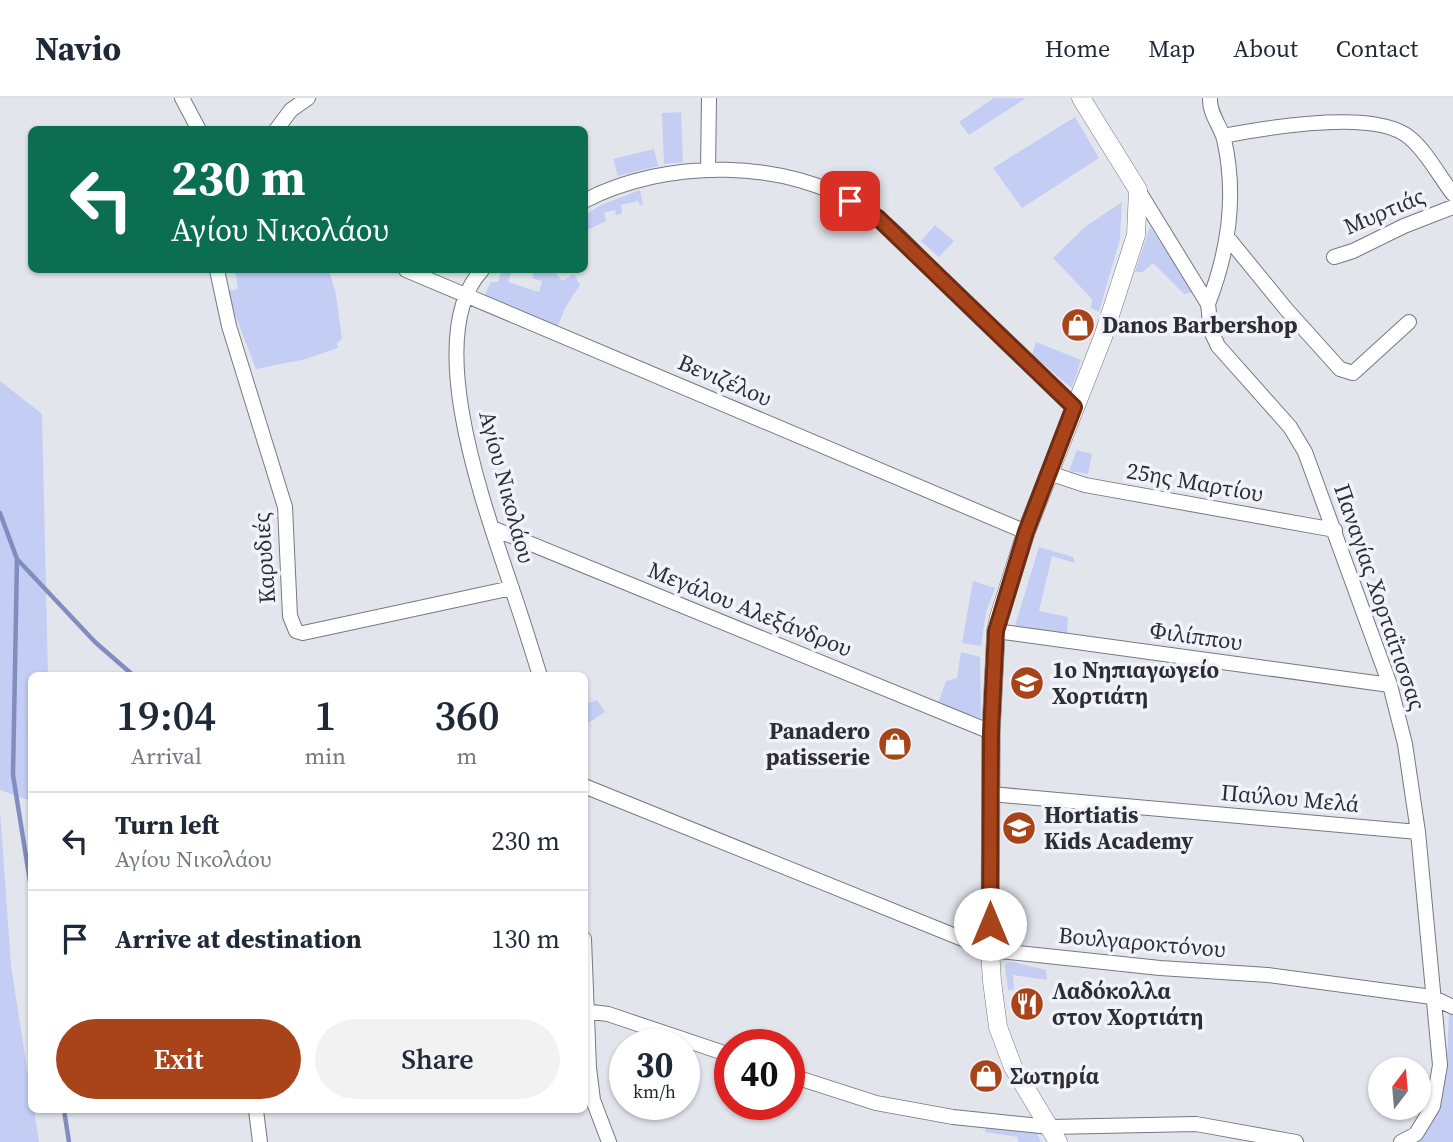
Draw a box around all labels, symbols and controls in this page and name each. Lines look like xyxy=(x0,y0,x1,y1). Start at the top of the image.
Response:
text: Navio xyxy=(35,26,121,71)
text: Home xyxy=(1045,32,1110,65)
text: Map xyxy=(1148,32,1195,65)
text: About xyxy=(1233,32,1298,65)
text: Contact xyxy=(1336,32,1418,65)
text: 230 m xyxy=(171,144,306,211)
icon: left xyxy=(56,154,147,245)
pin xyxy=(820,171,880,231)
street label: Μυρτιάς xyxy=(1339,180,1429,242)
icon: arrive xyxy=(831,182,869,220)
text: Αγίου Νικολάου xyxy=(171,208,389,252)
shop icon: Danos Barbershop xyxy=(1059,306,1097,344)
place label: Danos Barbershop xyxy=(1102,309,1298,341)
street label: Βενιζέλου xyxy=(673,346,777,414)
street label: Αγίου Νικολάου xyxy=(471,407,543,567)
street label: 25ης Μαρτίου xyxy=(1124,454,1266,510)
street label: Παναγίας Χορταΐτισσας xyxy=(1326,480,1434,714)
street label: Καρυδιές xyxy=(245,511,283,605)
street label: Μεγάλου Αλεξάνδρου xyxy=(643,554,857,664)
street label: Φιλίππου xyxy=(1148,614,1244,658)
place label: 1ο Νηπιαγωγείο Χορτιάτη xyxy=(1052,654,1219,712)
school or university icon: 1ο Νηπιαγωγείο Χορτιάτη xyxy=(1008,664,1046,702)
text: 19:04 xyxy=(116,686,216,744)
text: 1 xyxy=(314,686,336,744)
text: 360 xyxy=(434,686,500,744)
place label: Panadero patisserie xyxy=(766,715,870,773)
shop icon: Panadero patisserie xyxy=(876,725,914,763)
text: Arrival xyxy=(131,740,202,772)
text: min xyxy=(304,740,346,772)
text: m xyxy=(457,740,477,772)
street label: Παύλου Μελά xyxy=(1220,776,1361,820)
place label: Hortiatis Kids Academy xyxy=(1044,799,1194,857)
text: Turn left xyxy=(115,807,219,843)
school or university icon: Hortiatis Kids Academy xyxy=(1000,809,1038,847)
icon: left xyxy=(56,822,94,860)
text: 230 m xyxy=(492,823,560,859)
text: Αγίου Νικολάου xyxy=(115,843,272,875)
position arrow xyxy=(953,887,1027,961)
street label: Βουλγαροκτόνου xyxy=(1057,919,1227,965)
icon: arrive xyxy=(56,920,94,958)
text: Arrive at destination xyxy=(115,921,362,957)
text: 130 m xyxy=(492,921,560,957)
place label: Λαδόκολλα στον Χορτιάτη xyxy=(1052,975,1203,1033)
restaurant icon: Λαδόκολλα στον Χορτιάτη xyxy=(1008,985,1046,1023)
button: Exit xyxy=(56,1019,301,1099)
button: Share xyxy=(315,1019,560,1099)
speed limit sign: 40 xyxy=(714,1029,805,1120)
text: 30 xyxy=(636,1041,673,1089)
shop icon: Σωτηρία xyxy=(967,1057,1005,1095)
north arrow xyxy=(1368,1057,1432,1120)
map controls xyxy=(1368,1057,1431,1120)
place label: Σωτηρία xyxy=(1010,1060,1100,1092)
text: km/h xyxy=(633,1079,676,1104)

